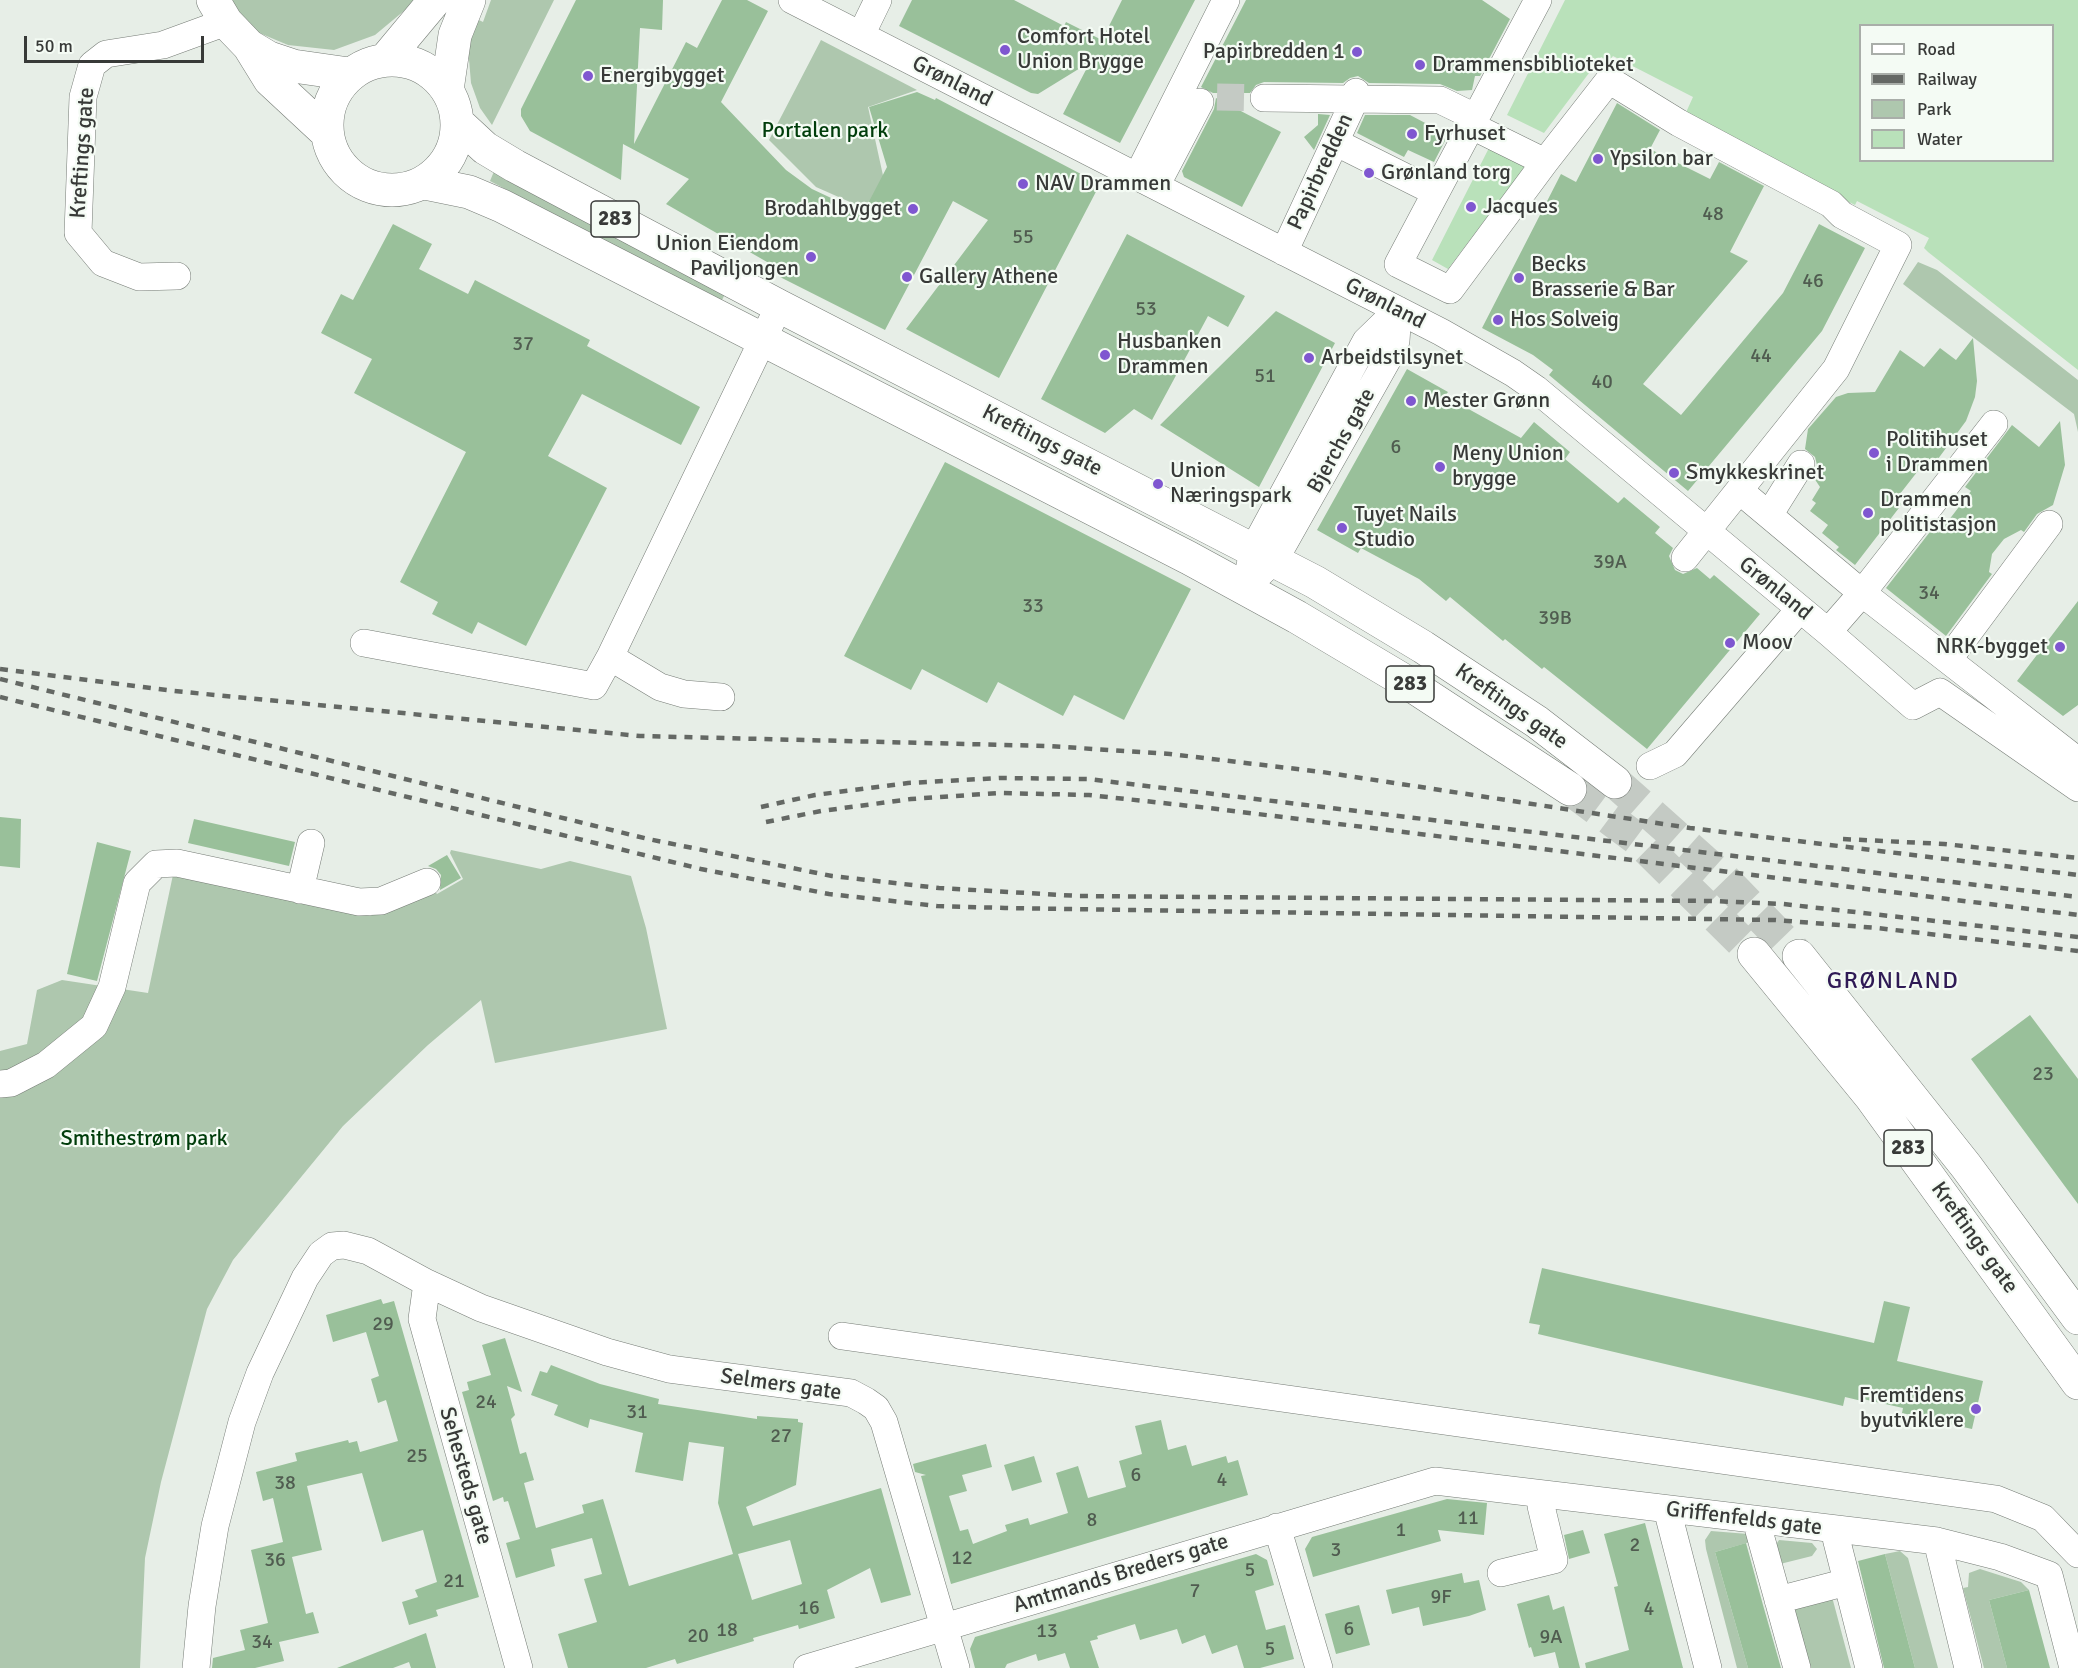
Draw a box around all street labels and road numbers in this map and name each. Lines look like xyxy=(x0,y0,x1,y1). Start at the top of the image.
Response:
street label: Grønland xyxy=(907,51,997,113)
street label: Kreftings gate xyxy=(65,87,101,219)
street label: Papirbredden xyxy=(1283,110,1359,234)
road number: 283 xyxy=(591,201,639,237)
street label: Grønland xyxy=(1340,273,1430,335)
street label: Bjerchs gate xyxy=(1302,384,1382,498)
street label: Kreftings gate xyxy=(977,399,1107,483)
street label: Grønland xyxy=(1733,551,1817,627)
street label: Kreftings gate xyxy=(1450,658,1572,756)
road number: 283 xyxy=(1386,666,1434,702)
road number: 283 xyxy=(1884,1130,1932,1166)
street label: Kreftings gate xyxy=(1925,1177,2023,1299)
street label: Selmers gate xyxy=(719,1363,843,1407)
street label: Sehesteds gate xyxy=(433,1404,497,1548)
street label: Griffenfelds gate xyxy=(1664,1496,1824,1542)
street label: Amtmands Breders gate xyxy=(1010,1529,1232,1619)

